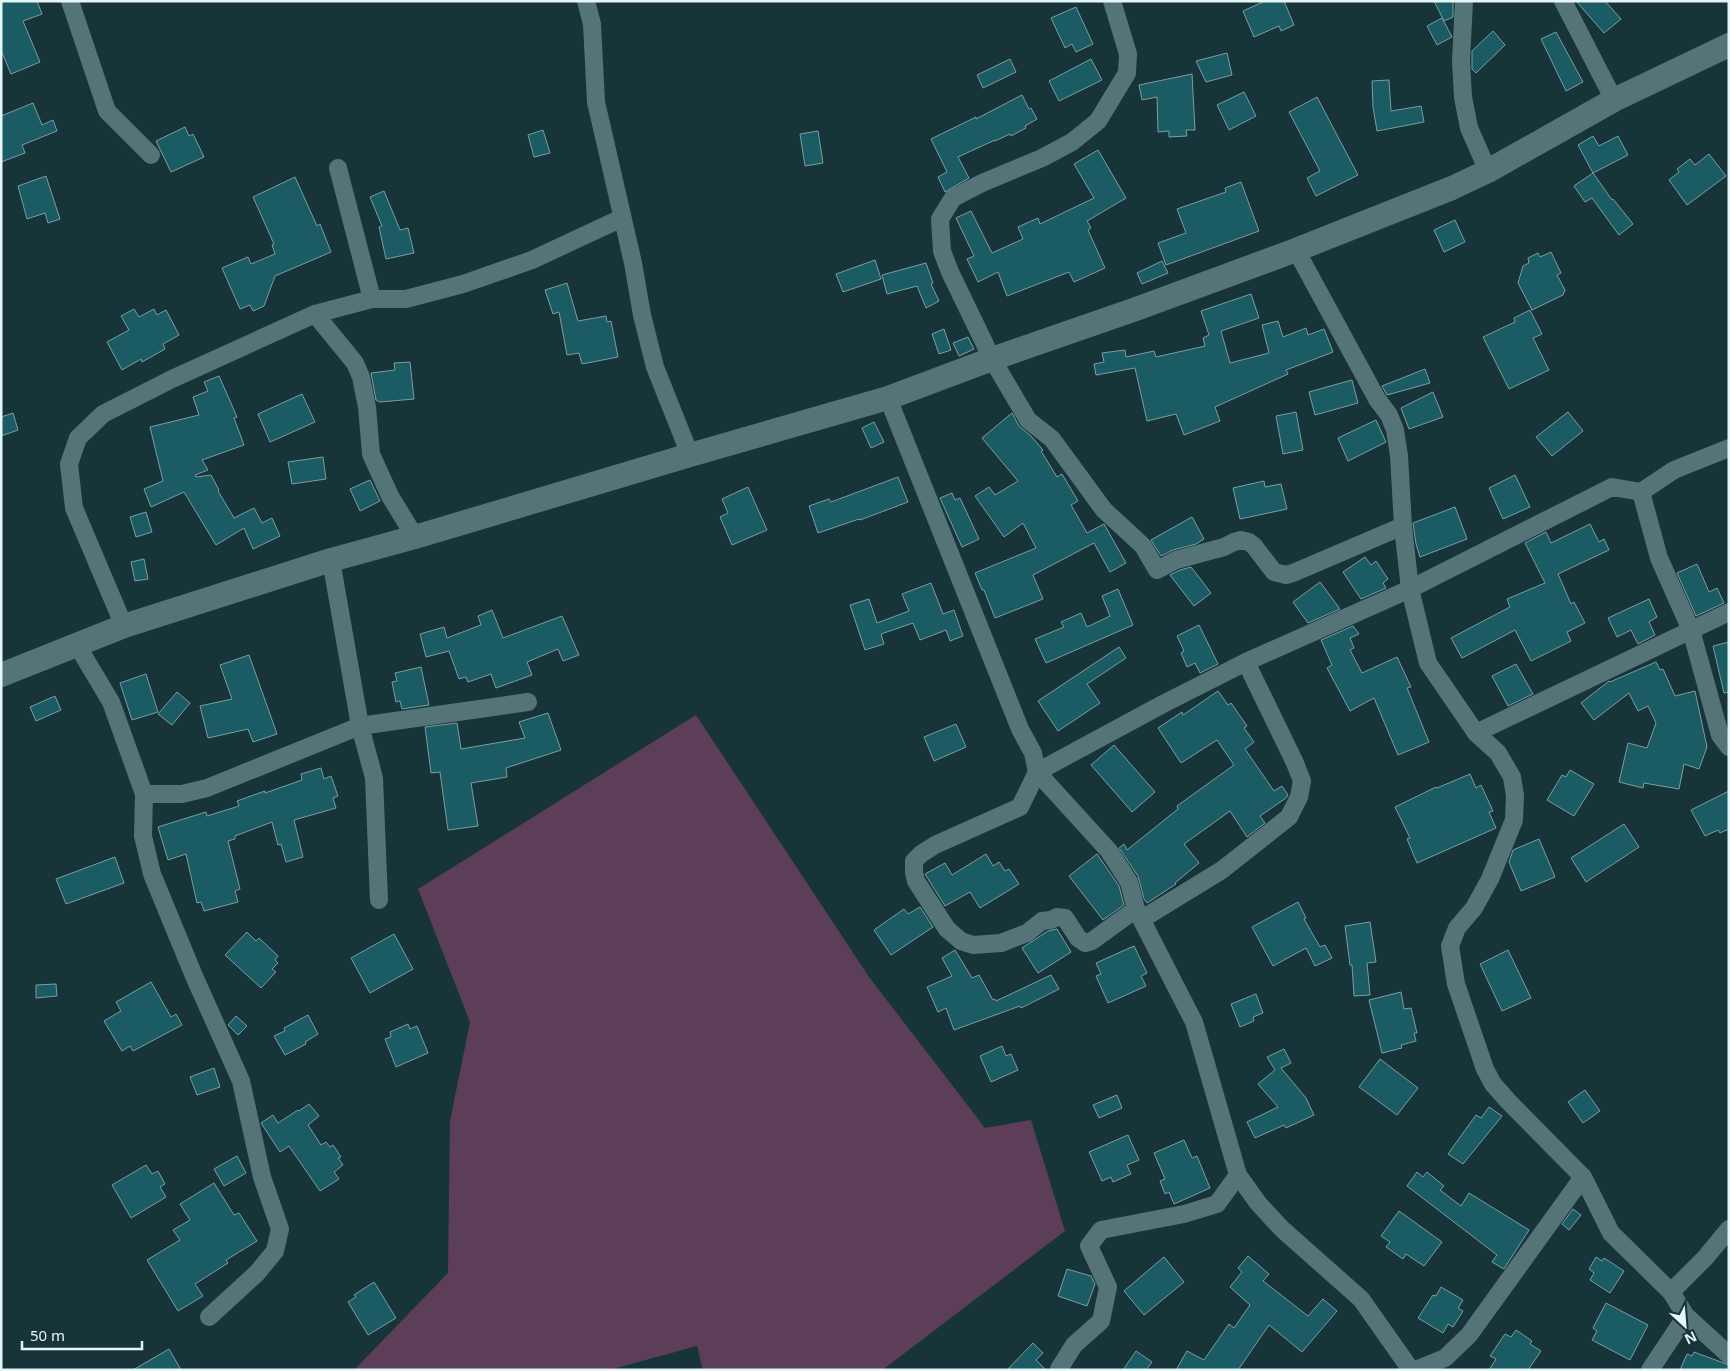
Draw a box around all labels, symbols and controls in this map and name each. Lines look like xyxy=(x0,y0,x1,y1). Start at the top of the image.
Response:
north arrow xyxy=(1660,1301,1710,1351)
scale bar xyxy=(22,1318,142,1350)
text: 50 m xyxy=(30,1325,65,1345)
text: N xyxy=(1682,1327,1700,1349)

